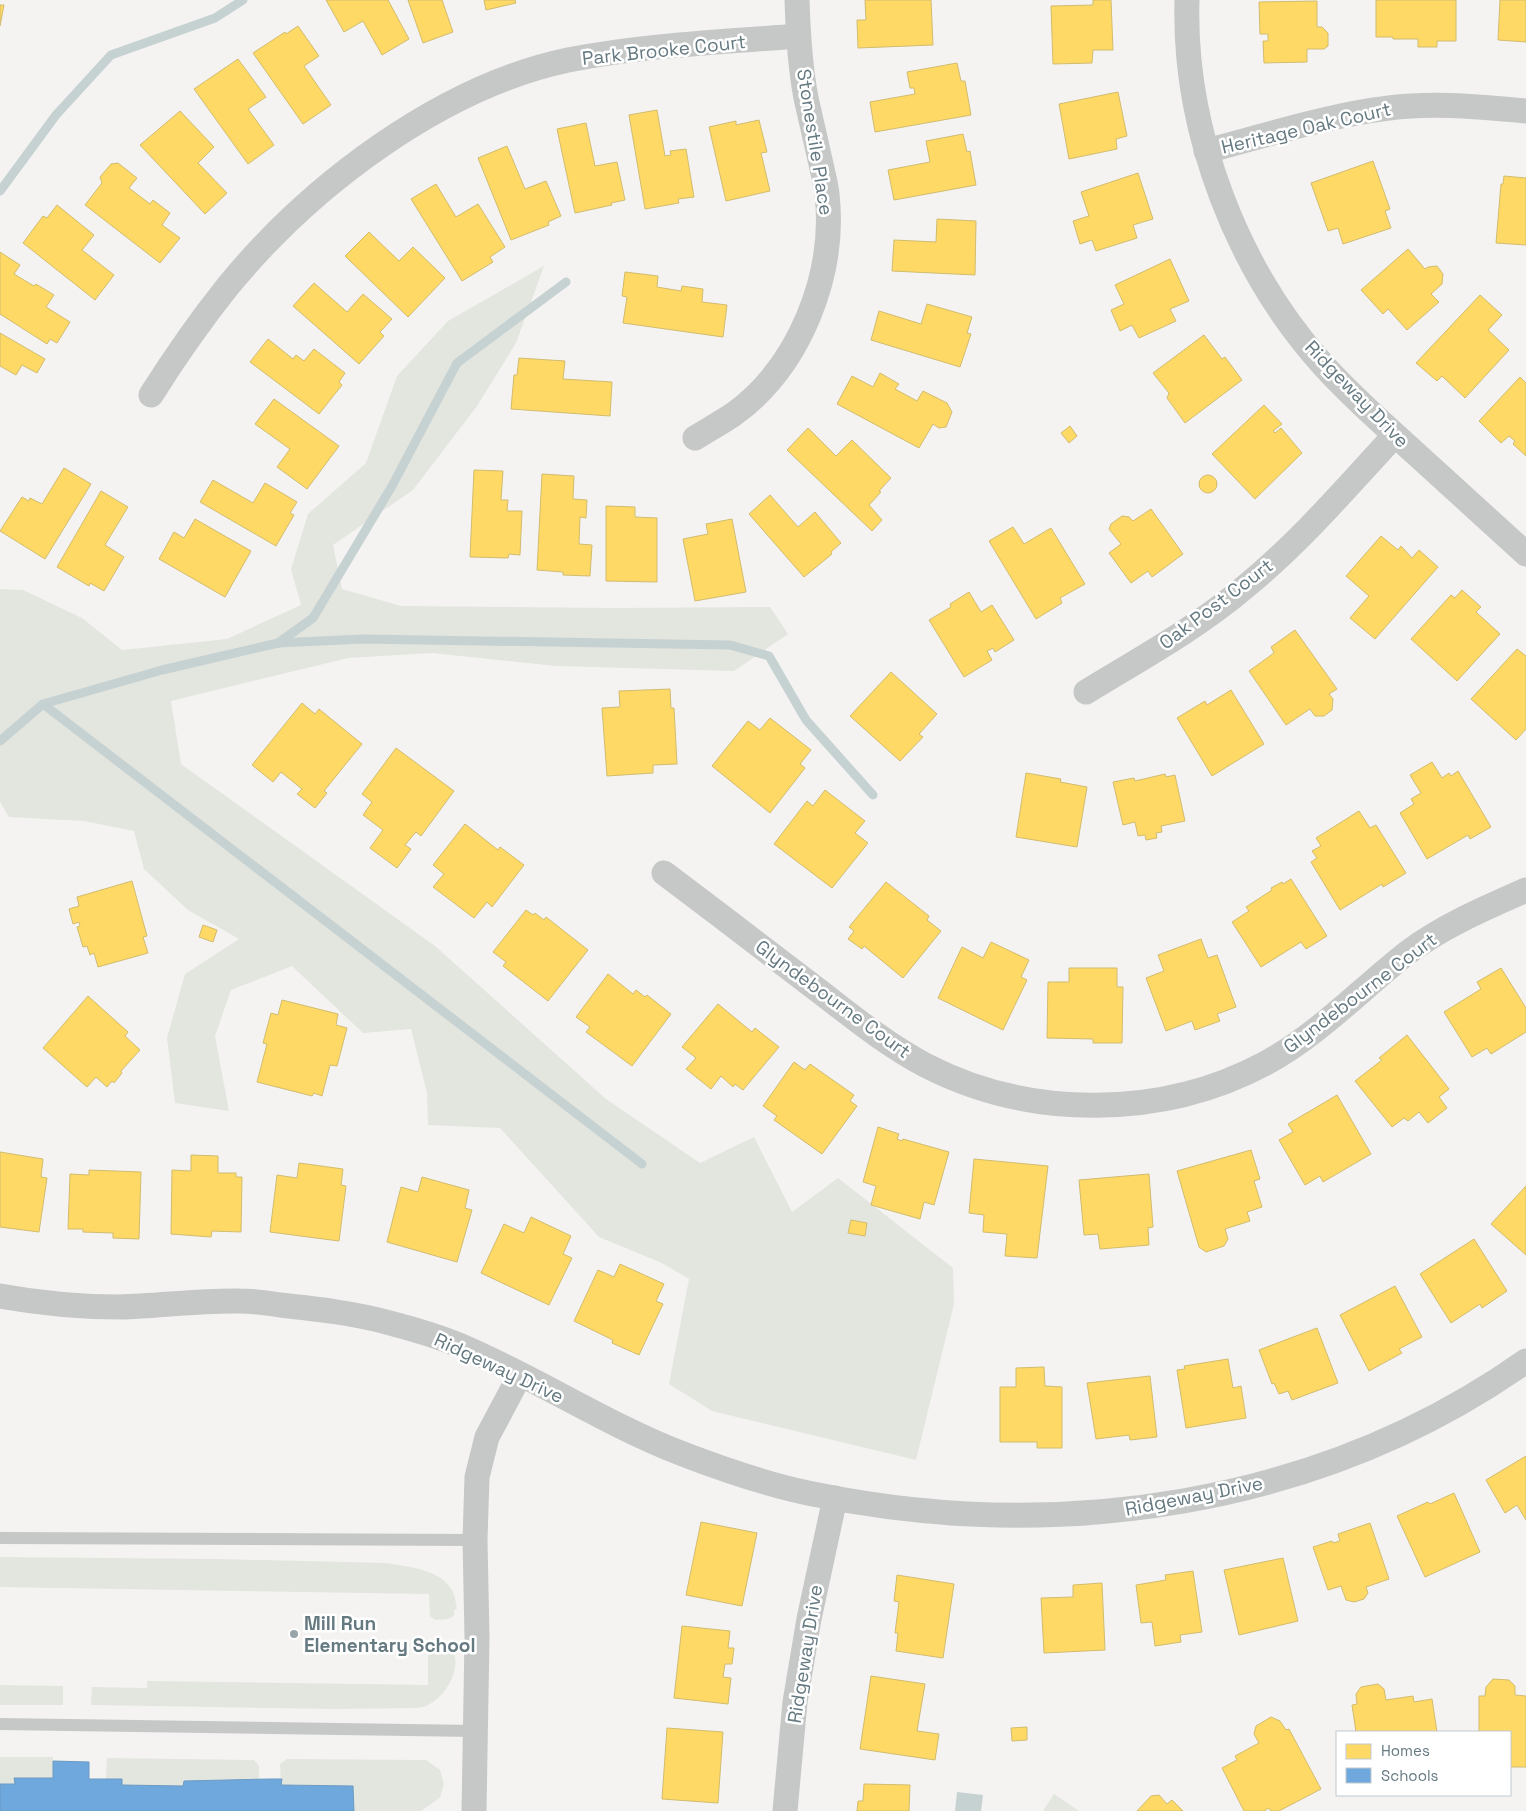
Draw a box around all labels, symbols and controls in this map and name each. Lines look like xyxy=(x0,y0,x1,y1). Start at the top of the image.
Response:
street label: Park Brooke Court xyxy=(581,29,747,71)
street label: Stonestile Place xyxy=(791,67,839,217)
street label: Heritage Oak Court xyxy=(1219,96,1393,160)
street label: Ridgeway Drive xyxy=(1299,335,1415,453)
street label: Oak Post Court xyxy=(1154,553,1278,655)
street label: Glyndebourne Court xyxy=(1278,927,1442,1059)
street label: Glyndebourne Court xyxy=(750,934,916,1064)
street label: Ridgeway Drive xyxy=(430,1327,568,1409)
street label: Ridgeway Drive xyxy=(1123,1470,1265,1522)
street label: Ridgeway Drive xyxy=(782,1583,828,1725)
place label: Mill Run Elementary School xyxy=(304,1611,476,1658)
marker: Mill Run Elementary School xyxy=(288,1628,300,1640)
legend xyxy=(1336,1731,1511,1796)
text: Homes xyxy=(1381,1741,1430,1760)
text: Schools xyxy=(1381,1766,1439,1785)

